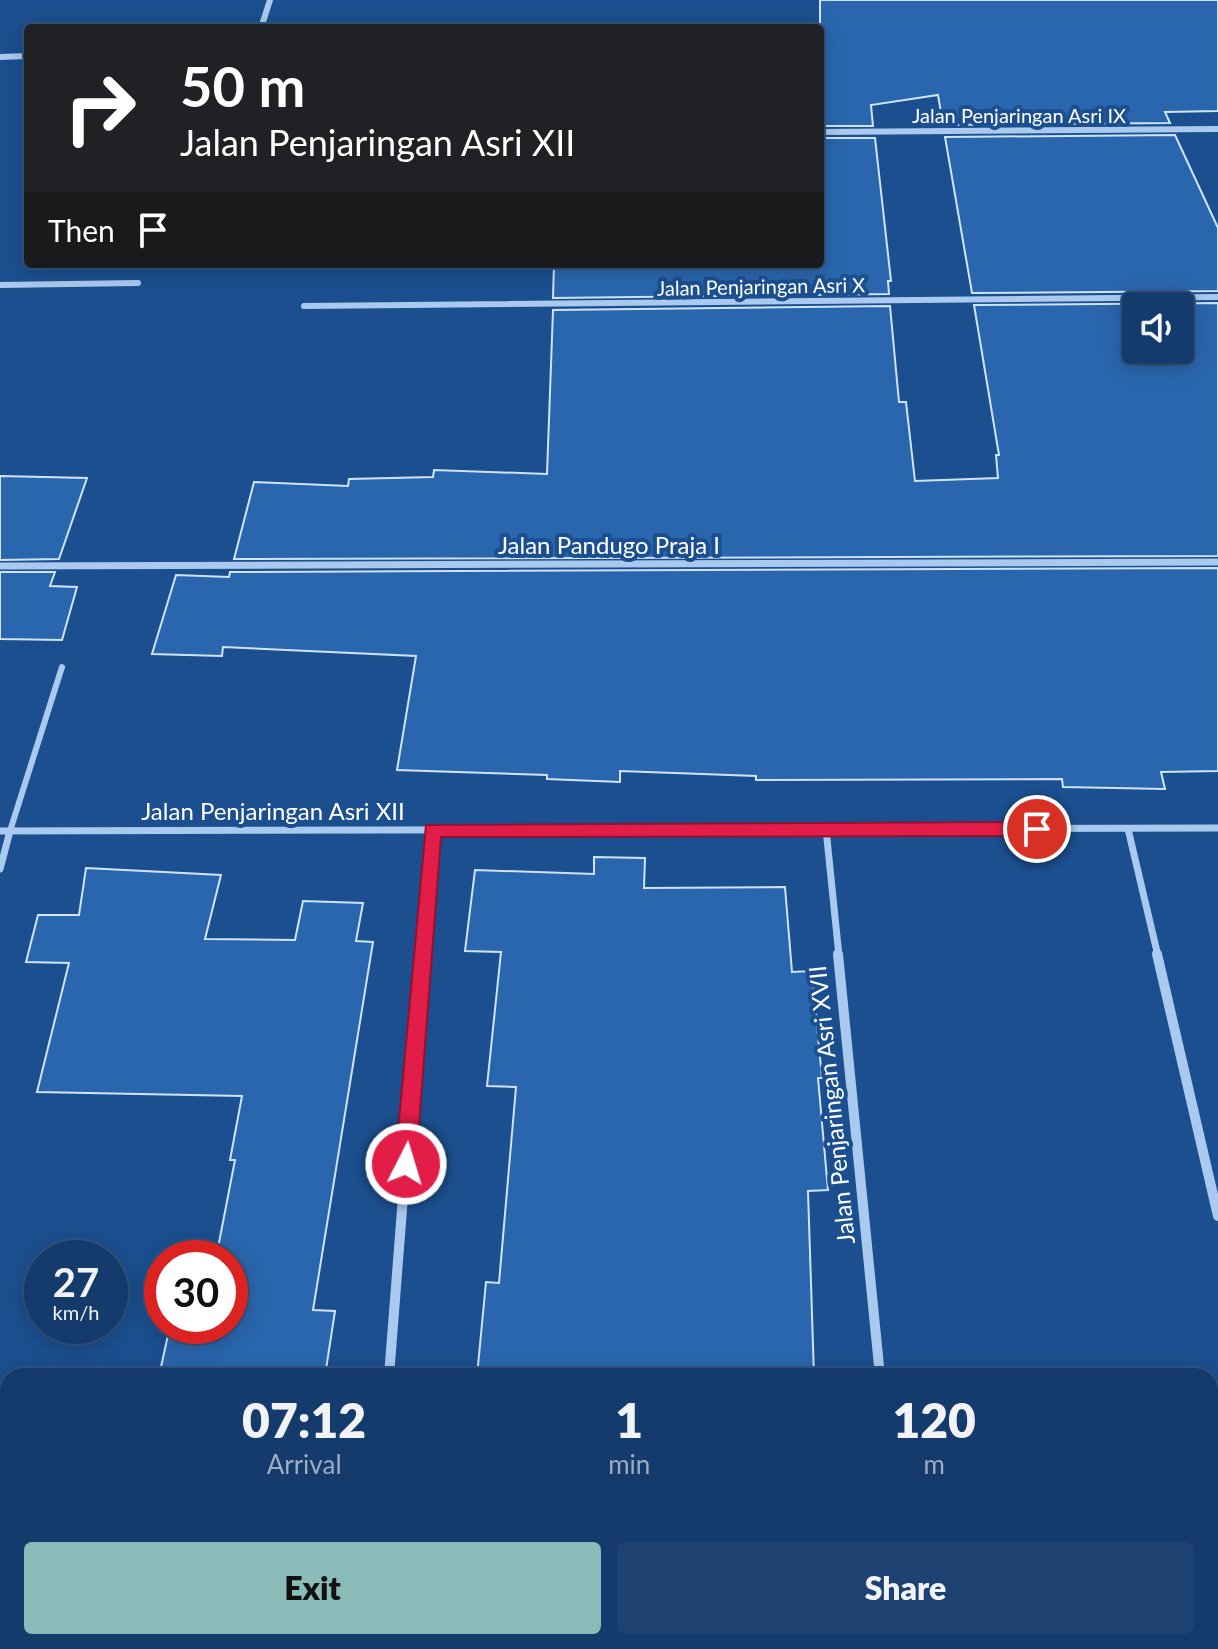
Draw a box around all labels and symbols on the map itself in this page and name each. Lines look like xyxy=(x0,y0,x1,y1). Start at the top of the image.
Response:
street label: Jalan Penjaringan Asri IX xyxy=(912,103,1126,127)
street label: Jalan Penjaringan Asri X xyxy=(657,272,865,300)
street label: Jalan Pandugo Praja I xyxy=(498,530,720,559)
pin xyxy=(1003,795,1071,863)
street label: Jalan Penjaringan Asri XII xyxy=(141,796,405,825)
street label: Jalan Penjaringan Asri XVII xyxy=(802,964,860,1246)
position arrow xyxy=(364,1122,448,1206)
speed limit sign: 30 xyxy=(144,1240,248,1344)

